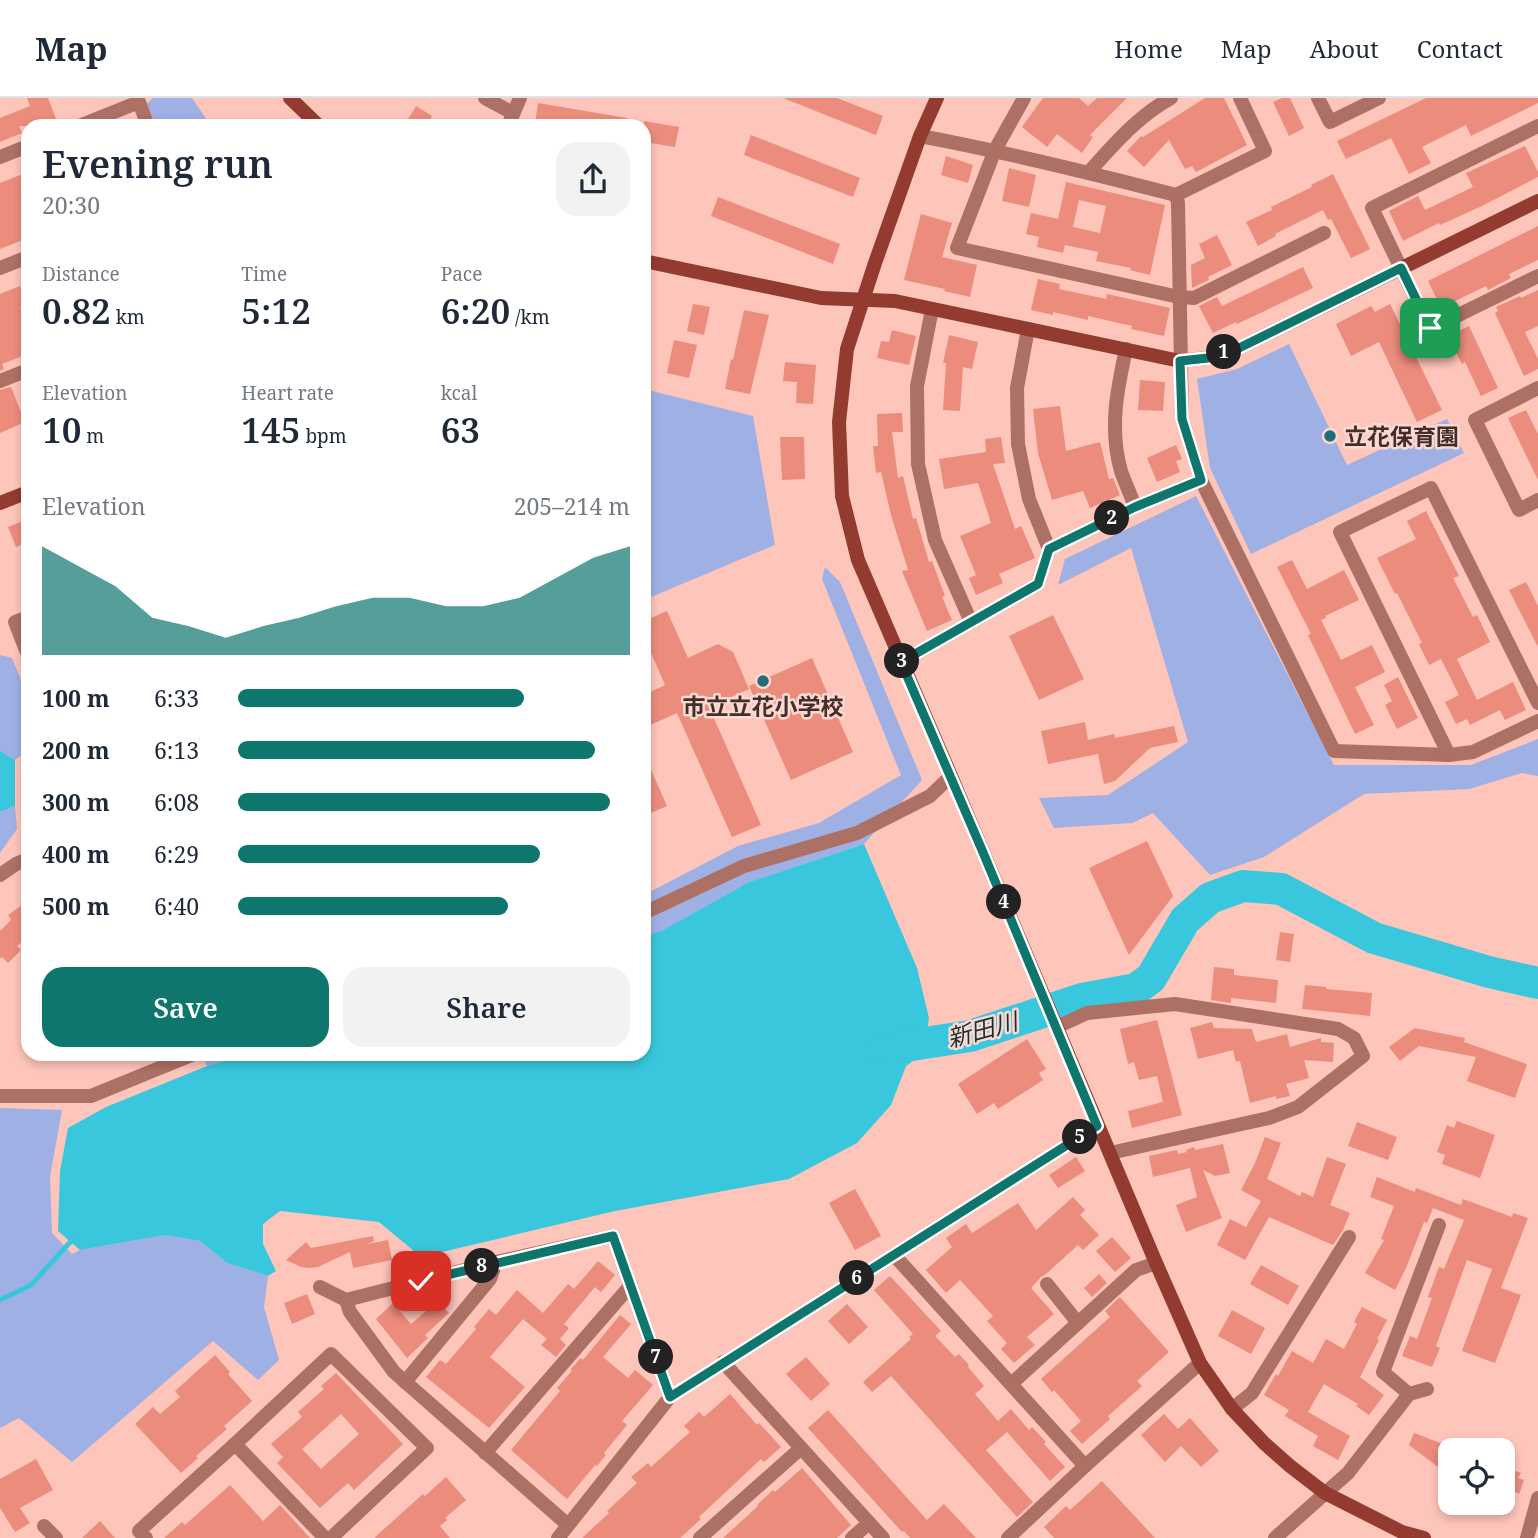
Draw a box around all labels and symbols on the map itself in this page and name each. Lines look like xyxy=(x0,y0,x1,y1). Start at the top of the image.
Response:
pin xyxy=(1400,298,1460,358)
pin: 1 xyxy=(1206,334,1242,370)
place label: 立花保育園 xyxy=(1344,420,1459,452)
marker: 立花保育園 xyxy=(1322,428,1338,444)
pin: 2 xyxy=(1094,500,1130,536)
pin: 3 xyxy=(884,644,920,678)
marker: 市立立花小学校 xyxy=(755,673,771,689)
place label: 市立立花小学校 xyxy=(683,690,844,722)
pin: 4 xyxy=(986,884,1021,920)
water label: 新田川 xyxy=(943,1003,1024,1054)
pin: 5 xyxy=(1062,1119,1098,1154)
pin: 8 xyxy=(464,1248,500,1284)
pin xyxy=(391,1251,451,1311)
pin: 6 xyxy=(840,1260,874,1296)
pin: 7 xyxy=(638,1340,674,1374)

